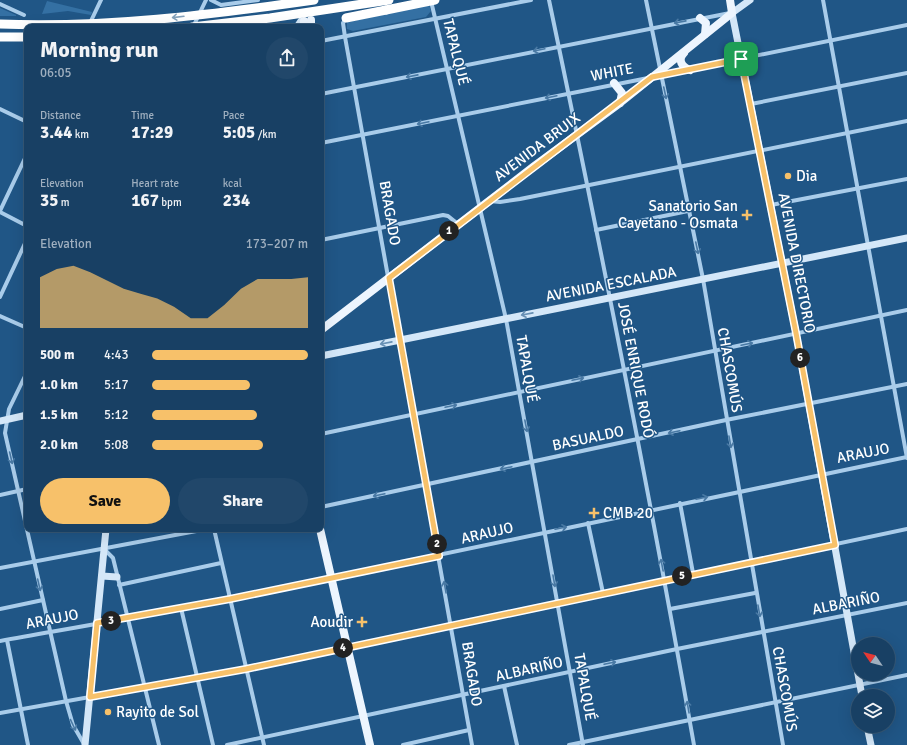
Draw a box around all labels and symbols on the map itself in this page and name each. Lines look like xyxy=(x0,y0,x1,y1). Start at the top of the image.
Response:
one-way arrow xyxy=(172,14,185,21)
street label: TAPALQUÉ xyxy=(439,17,474,87)
one-way arrow xyxy=(674,18,687,26)
pin xyxy=(724,42,758,76)
one-way arrow xyxy=(533,47,546,55)
street label: WHITE xyxy=(589,59,635,85)
one-way arrow xyxy=(405,73,418,81)
one-way arrow xyxy=(661,86,669,99)
one-way arrow xyxy=(545,93,558,101)
street label: AVENIDA BRUIX xyxy=(490,109,584,185)
one-way arrow xyxy=(417,119,430,127)
place label: Dia xyxy=(796,167,817,185)
marker: Dia xyxy=(783,171,793,181)
street label: BRAGADO xyxy=(375,179,405,247)
street label: AVENIDA DIRECTORIO xyxy=(775,191,819,335)
place label: Sanatorio San Cayetano - Osmata xyxy=(618,197,738,232)
marker: Sanatorio San Cayetano - Osmata xyxy=(741,209,753,221)
pin: 1 xyxy=(439,221,459,241)
one-way arrow xyxy=(693,241,701,254)
street label: AVENIDA ESCALADA xyxy=(544,263,678,305)
street label: JOSÉ ENRIQUE RODÓ xyxy=(614,300,659,440)
one-way arrow xyxy=(521,311,534,319)
street label: CHASCOMÚS xyxy=(714,326,747,414)
street label: TAPALQUÉ xyxy=(512,334,543,404)
one-way arrow xyxy=(380,339,393,347)
one-way arrow xyxy=(740,339,753,347)
pin: 6 xyxy=(790,348,810,368)
one-way arrow xyxy=(571,374,584,382)
one-way arrow xyxy=(444,402,457,410)
one-way arrow xyxy=(522,419,530,432)
street label: BASUALDO xyxy=(551,422,626,454)
one-way arrow xyxy=(668,428,681,436)
one-way arrow xyxy=(726,435,734,448)
street label: ARAUJO xyxy=(835,439,891,467)
one-way arrow xyxy=(7,452,15,465)
one-way arrow xyxy=(500,464,513,472)
one-way arrow xyxy=(373,491,386,499)
one-way arrow xyxy=(695,494,708,502)
place label: CMB 20 xyxy=(603,504,653,522)
marker: CMB 20 xyxy=(588,507,600,519)
street label: ARAUJO xyxy=(459,518,515,548)
one-way arrow xyxy=(554,524,567,532)
pin: 2 xyxy=(427,534,447,554)
one-way arrow xyxy=(658,559,666,572)
pin: 5 xyxy=(672,566,692,586)
one-way arrow xyxy=(550,574,558,587)
one-way arrow xyxy=(36,578,44,591)
one-way arrow xyxy=(440,581,448,594)
street label: ALBARIÑO xyxy=(810,587,881,618)
one-way arrow xyxy=(755,604,763,617)
street label: ARAUJO xyxy=(24,605,80,633)
pin: 3 xyxy=(101,611,121,631)
place label: Aoudir xyxy=(310,613,353,631)
marker: Aoudir xyxy=(356,616,368,628)
north arrow xyxy=(851,637,895,681)
pin: 4 xyxy=(333,638,353,658)
street label: BRAGADO xyxy=(458,640,486,708)
street label: CHASCOMÚS xyxy=(769,645,802,733)
street label: ALBARIÑO xyxy=(493,652,565,685)
street label: TAPALQUÉ xyxy=(570,652,601,722)
one-way arrow xyxy=(603,659,616,667)
one-way arrow xyxy=(683,701,691,714)
place label: Rayito de Sol xyxy=(116,703,199,721)
marker: Rayito de Sol xyxy=(103,707,113,717)
one-way arrow xyxy=(70,719,77,731)

